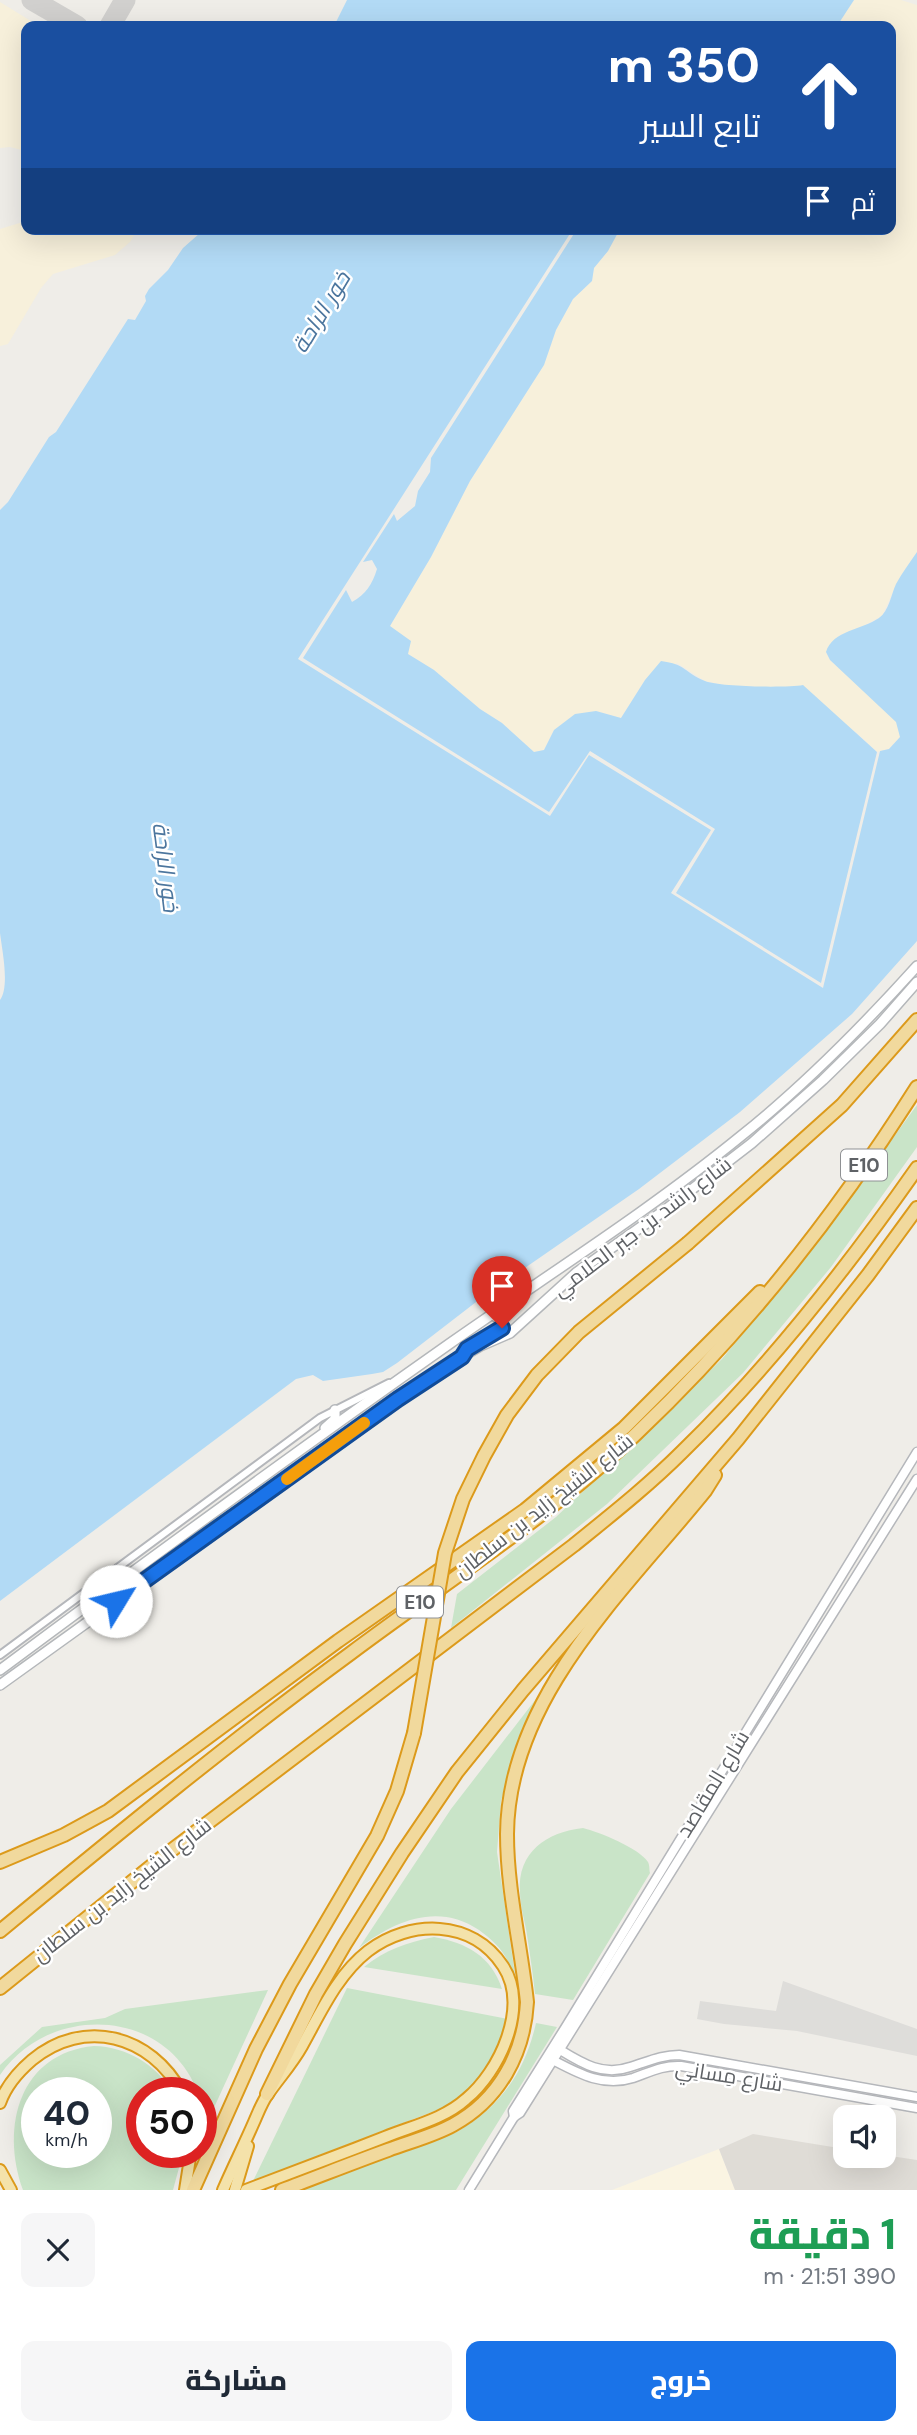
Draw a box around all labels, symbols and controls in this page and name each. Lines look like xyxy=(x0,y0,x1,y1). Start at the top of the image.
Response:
text: 350 m xyxy=(608,33,760,97)
icon: ahead xyxy=(784,49,875,140)
text: تابع السير xyxy=(641,105,760,147)
icon: arrive xyxy=(799,182,837,220)
text: ثم xyxy=(851,185,875,219)
water label: خور الراحة xyxy=(285,265,358,358)
water label: خور الراحة xyxy=(146,820,187,915)
road number: E10 xyxy=(841,1149,887,1180)
street label: شارع راشد بن جبر الحلامي xyxy=(547,1150,738,1305)
pin xyxy=(472,1256,532,1328)
icon: arrive xyxy=(483,1267,521,1305)
street label: شارع الشيخ زايد بن سلطان xyxy=(449,1427,639,1585)
position arrow xyxy=(79,1564,153,1638)
road number: E10 xyxy=(397,1586,443,1618)
street label: شارع المقاصد xyxy=(670,1725,756,1843)
street label: شارع الشيخ زايد بن سلطان xyxy=(27,1811,217,1969)
street label: شارع مِسانِي xyxy=(673,2054,785,2100)
speed limit sign: 50 xyxy=(126,2077,217,2168)
text: 40 xyxy=(43,2090,90,2136)
map controls xyxy=(833,2105,896,2168)
button: sound xyxy=(833,2105,896,2168)
text: km/h xyxy=(45,2128,88,2152)
text: 1 دقيقة xyxy=(749,2207,896,2262)
button: close xyxy=(21,2213,95,2287)
text: 390 m · 21:51 xyxy=(763,2261,896,2291)
button: مشاركة xyxy=(21,2341,452,2421)
button: خروج xyxy=(466,2341,896,2421)

